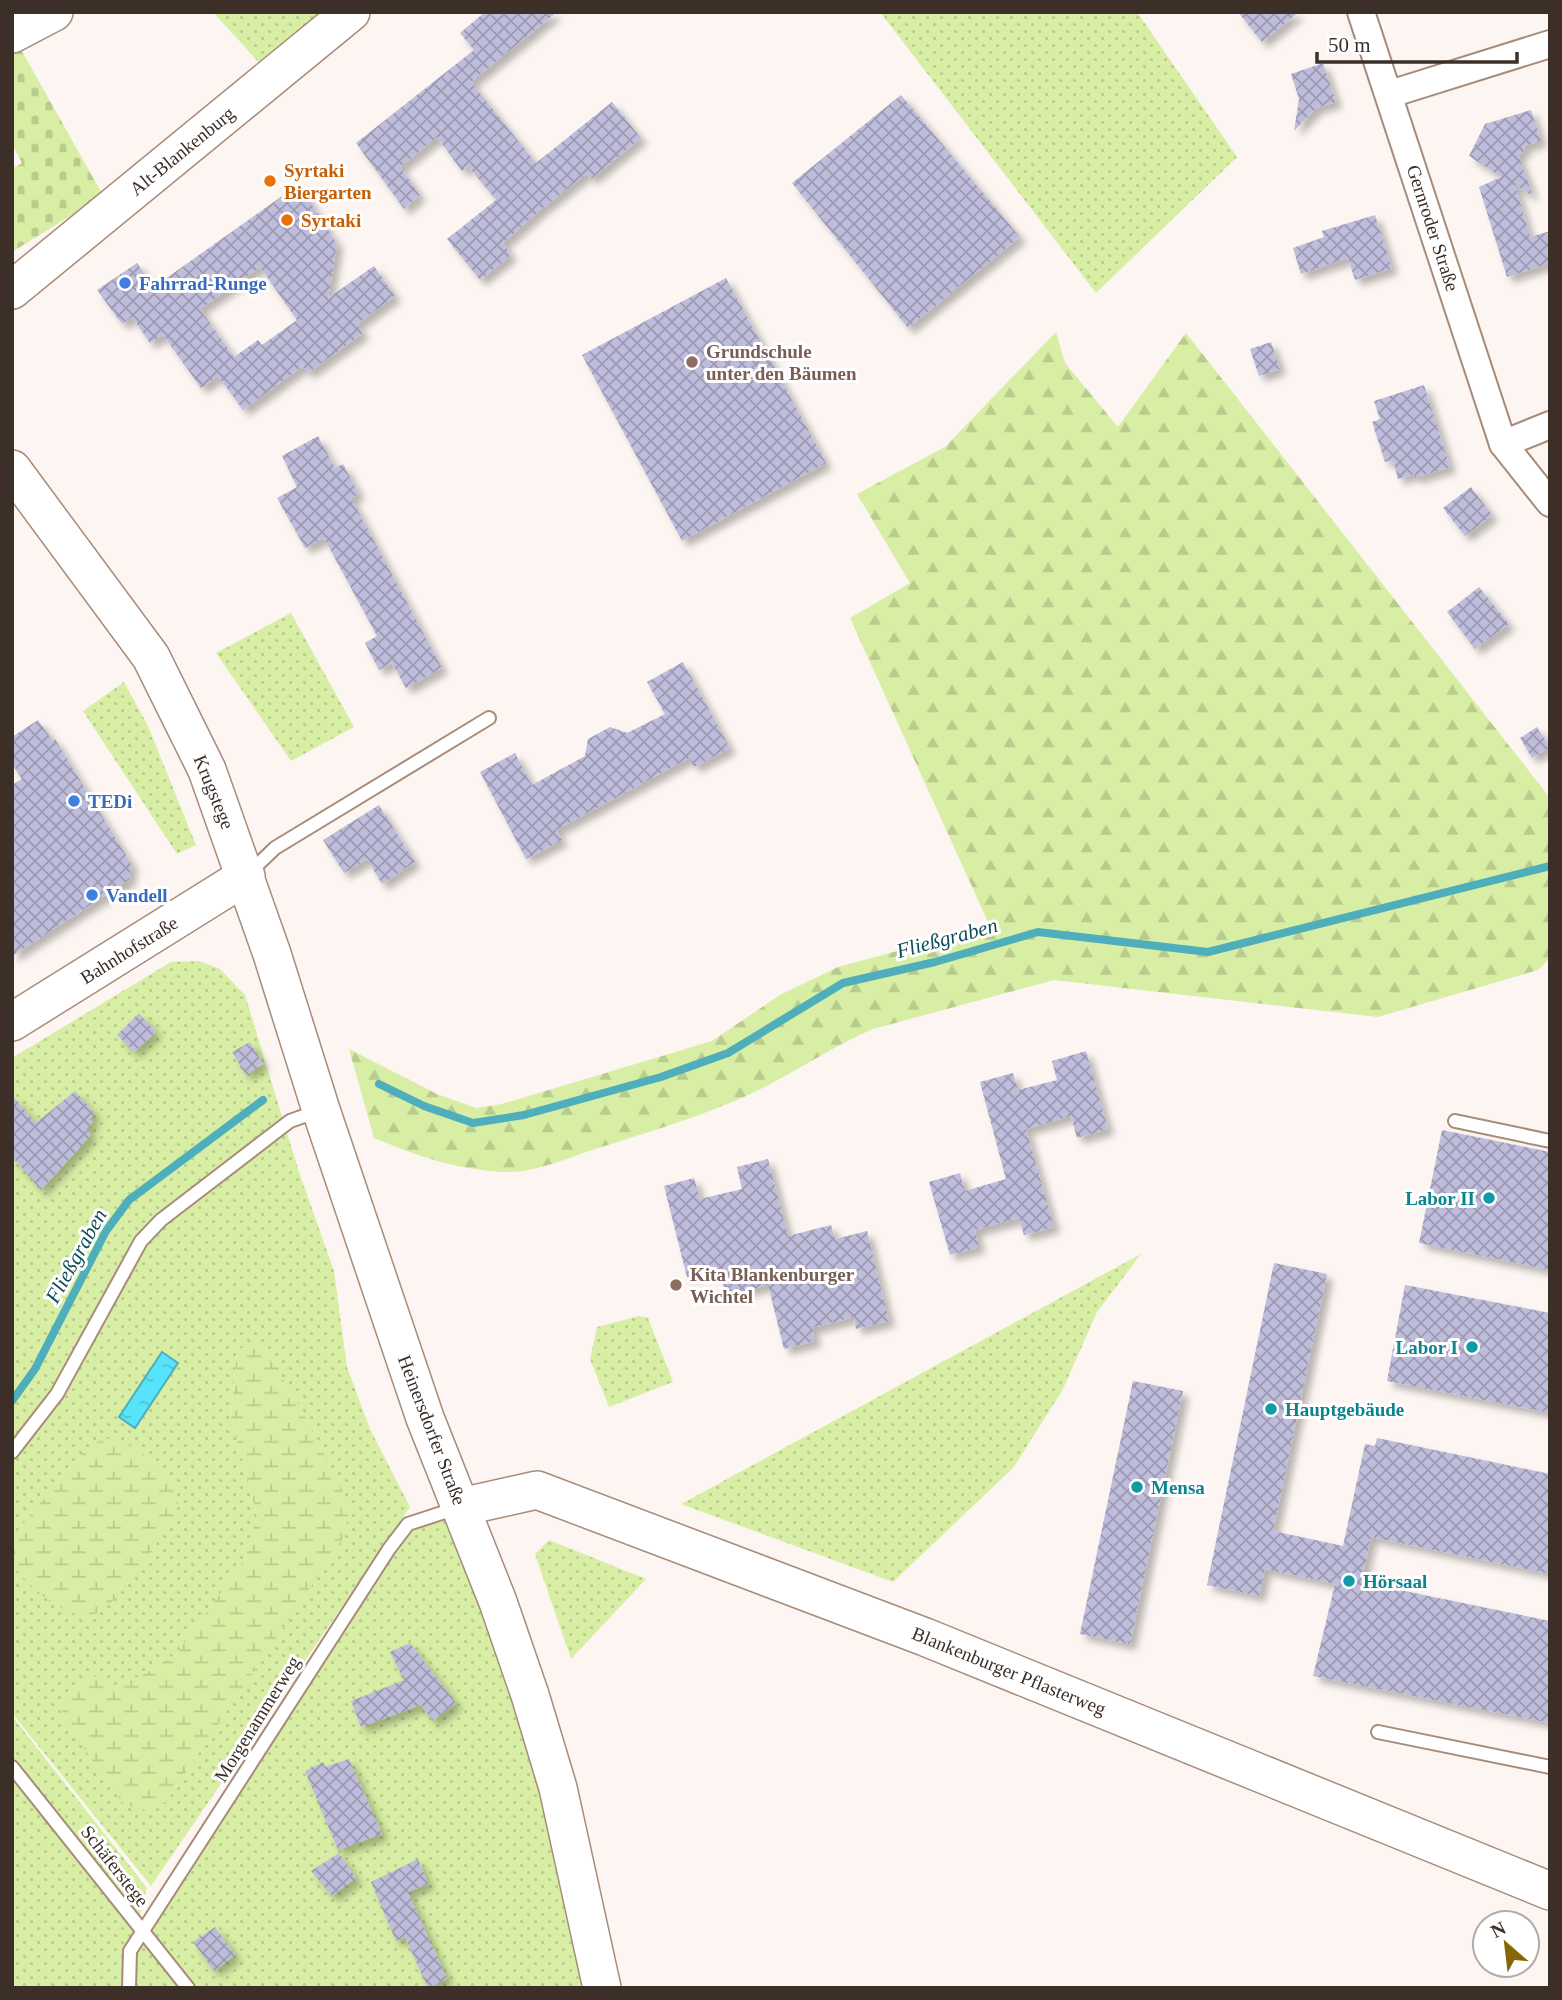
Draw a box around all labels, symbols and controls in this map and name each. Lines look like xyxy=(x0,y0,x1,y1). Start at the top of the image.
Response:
scale bar xyxy=(1317,21,1516,65)
text: 50 m xyxy=(1328,33,1371,57)
street label: Alt-Blankenburg xyxy=(125,102,239,200)
place label: Syrtaki Biergarten xyxy=(284,160,372,203)
street label: Gernroder Straße xyxy=(1403,162,1463,294)
marker: Syrtaki Biergarten xyxy=(262,173,278,189)
place label: Syrtaki xyxy=(301,210,361,231)
marker: Syrtaki xyxy=(279,212,295,228)
place label: Fahrrad-Runge xyxy=(139,273,267,294)
marker: Fahrrad-Runge xyxy=(117,275,133,291)
place label: Grundschule unter den Bäumen xyxy=(706,341,857,384)
marker: Grundschule unter den Bäumen xyxy=(684,354,700,370)
street label: Krugstege xyxy=(190,752,238,832)
place label: TEDi xyxy=(88,791,132,812)
marker: TEDi xyxy=(66,793,82,809)
place label: Vandell xyxy=(106,885,168,906)
marker: Vandell xyxy=(84,887,100,903)
street label: Bahnhofstraße xyxy=(76,912,182,988)
water label: Fließgraben xyxy=(893,913,1000,963)
place label: Labor II xyxy=(1405,1188,1475,1209)
marker: Labor II xyxy=(1481,1190,1497,1206)
water label: Fließgraben xyxy=(40,1205,112,1308)
place label: Kita Blankenburger Wichtel xyxy=(690,1264,855,1307)
marker: Kita Blankenburger Wichtel xyxy=(668,1277,684,1293)
place label: Labor I xyxy=(1396,1337,1458,1358)
marker: Labor I xyxy=(1464,1339,1480,1355)
street label: Heinersdorfer Straße xyxy=(394,1352,470,1508)
place label: Hauptgebäude xyxy=(1285,1399,1404,1420)
marker: Hauptgebäude xyxy=(1263,1401,1279,1417)
place label: Mensa xyxy=(1151,1477,1205,1498)
marker: Mensa xyxy=(1129,1479,1145,1495)
place label: Hörsaal xyxy=(1363,1571,1427,1592)
marker: Hörsaal xyxy=(1341,1573,1357,1589)
street label: Blankenburger Pflasterweg xyxy=(909,1622,1109,1720)
street label: Morgenammerweg xyxy=(210,1652,304,1786)
street label: Schäferstege xyxy=(77,1821,153,1911)
north arrow xyxy=(1471,1909,1541,1979)
text: N xyxy=(1487,1917,1509,1942)

